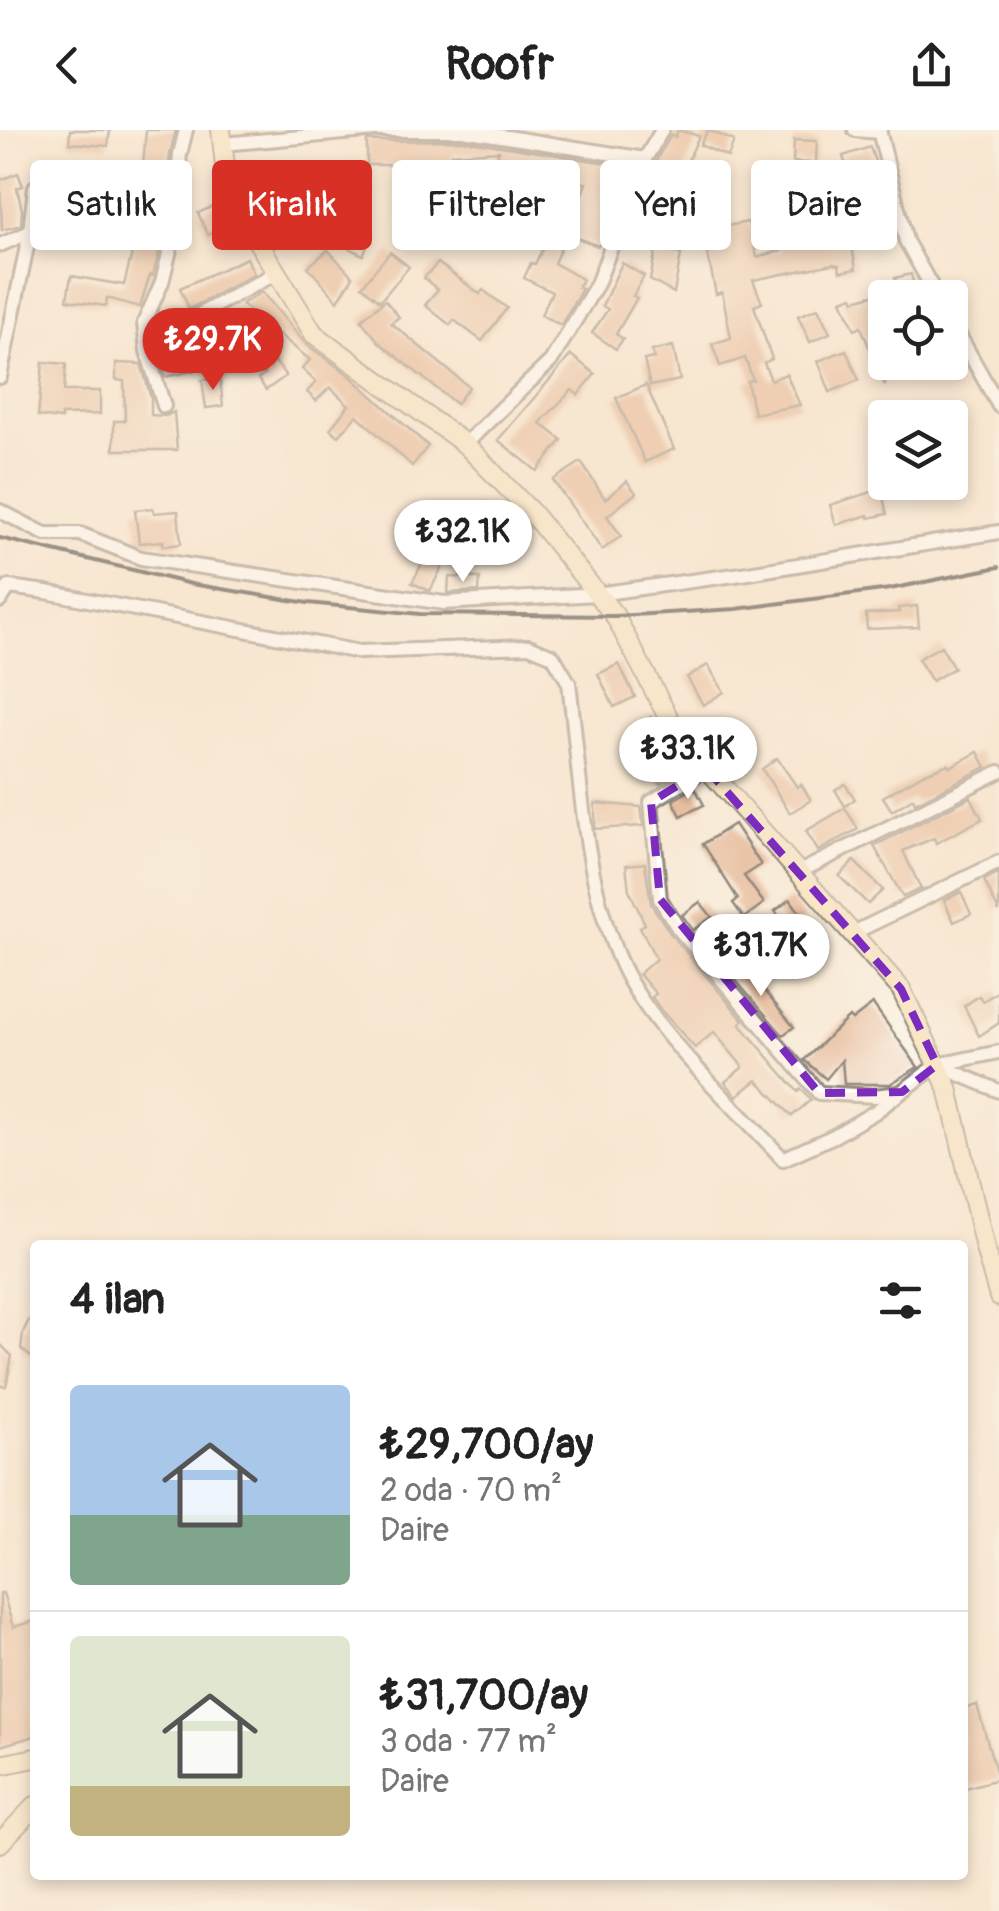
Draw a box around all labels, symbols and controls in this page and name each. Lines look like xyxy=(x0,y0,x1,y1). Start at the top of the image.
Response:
text: Roofr xyxy=(445,37,554,93)
icon: back xyxy=(40,38,95,93)
icon: share xyxy=(904,38,959,93)
chip: Satılık xyxy=(30,160,192,250)
chip: Kiralık xyxy=(212,160,372,250)
chip: Filtreler xyxy=(392,160,580,250)
chip: Yeni xyxy=(600,160,731,250)
chip: Daire xyxy=(751,160,897,250)
map controls xyxy=(868,280,968,500)
button: locate xyxy=(868,280,968,380)
pin: ₺29.7K xyxy=(132,308,294,393)
text: ₺29.7K xyxy=(165,320,261,360)
button: layers xyxy=(868,400,968,500)
pin: ₺32.1K xyxy=(382,500,544,585)
text: ₺32.1K xyxy=(416,512,510,552)
pin: ₺33.1K xyxy=(607,717,769,802)
text: ₺33.1K xyxy=(641,729,735,769)
pin: ₺31.7K xyxy=(680,914,842,999)
text: ₺31.7K xyxy=(715,926,807,966)
icon: filters xyxy=(873,1273,928,1328)
text: 4 ilan xyxy=(70,1274,165,1326)
text: ₺29,700/ay xyxy=(380,1419,593,1471)
icon: home xyxy=(150,1425,270,1545)
text: 2 oda · 70 m² xyxy=(380,1471,562,1511)
text: Daire xyxy=(380,1511,449,1551)
text: ₺31,700/ay xyxy=(380,1670,588,1722)
icon: home xyxy=(150,1676,270,1796)
text: 3 oda · 77 m² xyxy=(380,1722,557,1762)
text: Daire xyxy=(380,1762,449,1802)

